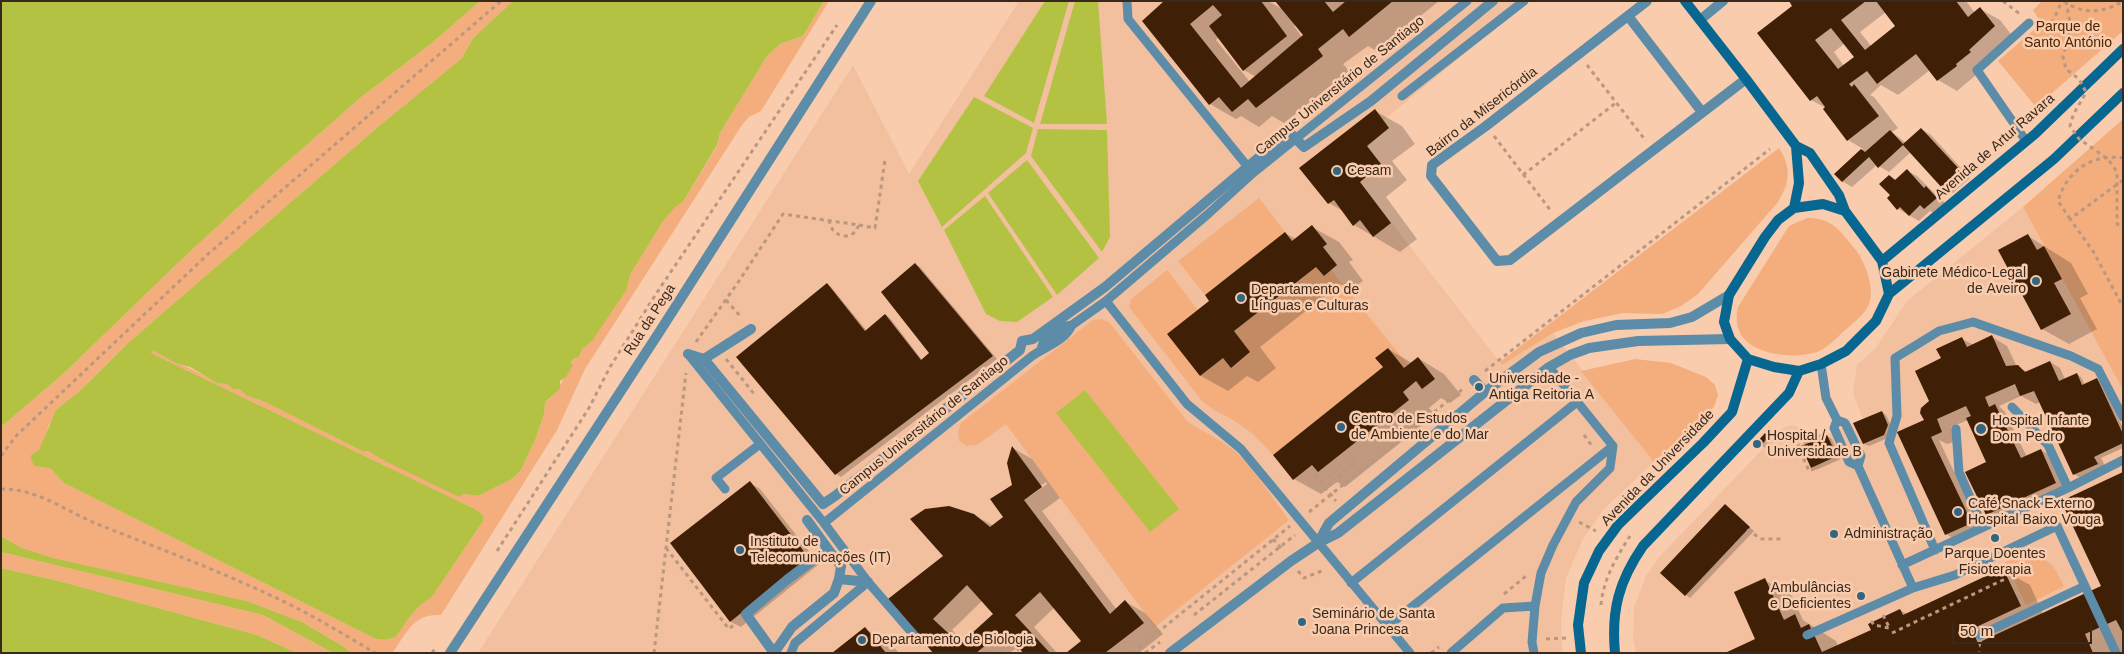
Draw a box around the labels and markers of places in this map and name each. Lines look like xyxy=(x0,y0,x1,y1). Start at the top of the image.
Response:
place label: Cesam xyxy=(1347,163,1391,179)
marker: Cesam xyxy=(1331,165,1343,177)
place label: Gabinete Médico-Legal de Aveiro xyxy=(1881,265,2026,298)
marker: Gabinete Médico-Legal de Aveiro xyxy=(2030,275,2042,287)
place label: Departamento de Línguas e Culturas xyxy=(1251,282,1369,314)
marker: Departamento de Línguas e Culturas xyxy=(1235,292,1247,304)
place label: Universidade - Antiga Reitoria A xyxy=(1489,371,1594,404)
marker: Universidade - Antiga Reitoria A xyxy=(1473,381,1485,393)
place label: Centro de Estudos de Ambiente e do Mar xyxy=(1351,411,1489,444)
place label: Hospital Infante Dom Pedro xyxy=(1992,413,2089,446)
marker: Centro de Estudos de Ambiente e do Mar xyxy=(1335,421,1347,433)
marker: Hospital Infante Dom Pedro xyxy=(1974,422,1988,436)
place label: Hospital / Universidade B xyxy=(1767,428,1862,461)
marker: Hospital / Universidade B xyxy=(1751,438,1763,450)
place label: Café Snack Externo Hospital Baixo Vouga xyxy=(1968,496,2101,528)
marker: Café Snack Externo Hospital Baixo Vouga xyxy=(1952,506,1964,518)
place label: Administração xyxy=(1844,526,1933,542)
marker: Administração xyxy=(1828,528,1840,540)
marker: Parque Doentes Fisioterapia xyxy=(1989,532,2001,544)
place label: Instituto de Telecomunicações (IT) xyxy=(750,534,891,566)
marker: Instituto de Telecomunicações (IT) xyxy=(734,544,746,556)
place label: Parque Doentes Fisioterapia xyxy=(1944,546,2046,578)
place label: Ambulâncias e Deficientes xyxy=(1770,580,1851,612)
marker: Ambulâncias e Deficientes xyxy=(1855,590,1867,602)
place label: Seminário de Santa Joana Princesa xyxy=(1312,606,1435,638)
marker: Seminário de Santa Joana Princesa xyxy=(1296,616,1308,628)
place label: Departamento de Biologia xyxy=(872,632,1034,648)
marker: Departamento de Biologia xyxy=(856,634,868,646)

